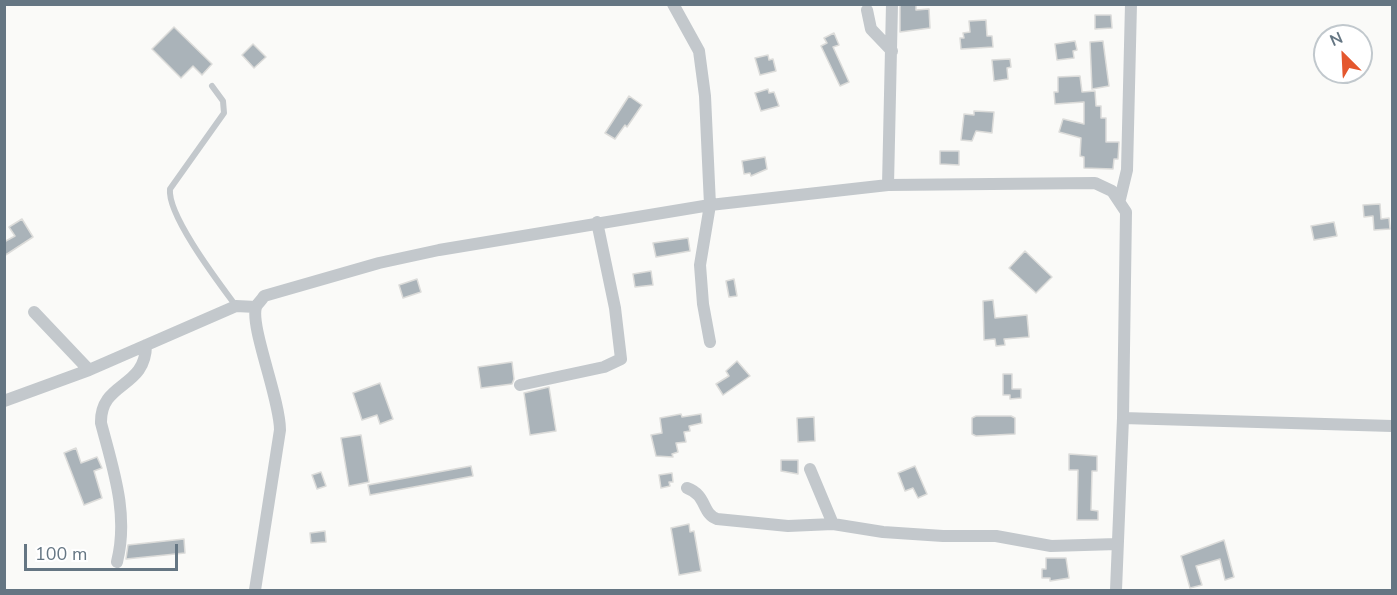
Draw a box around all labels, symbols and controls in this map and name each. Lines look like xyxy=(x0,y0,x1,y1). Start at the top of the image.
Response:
north arrow xyxy=(1313,24,1373,84)
text: N xyxy=(1327,27,1346,52)
scale bar xyxy=(27,532,182,570)
text: 100 m xyxy=(35,542,87,566)

